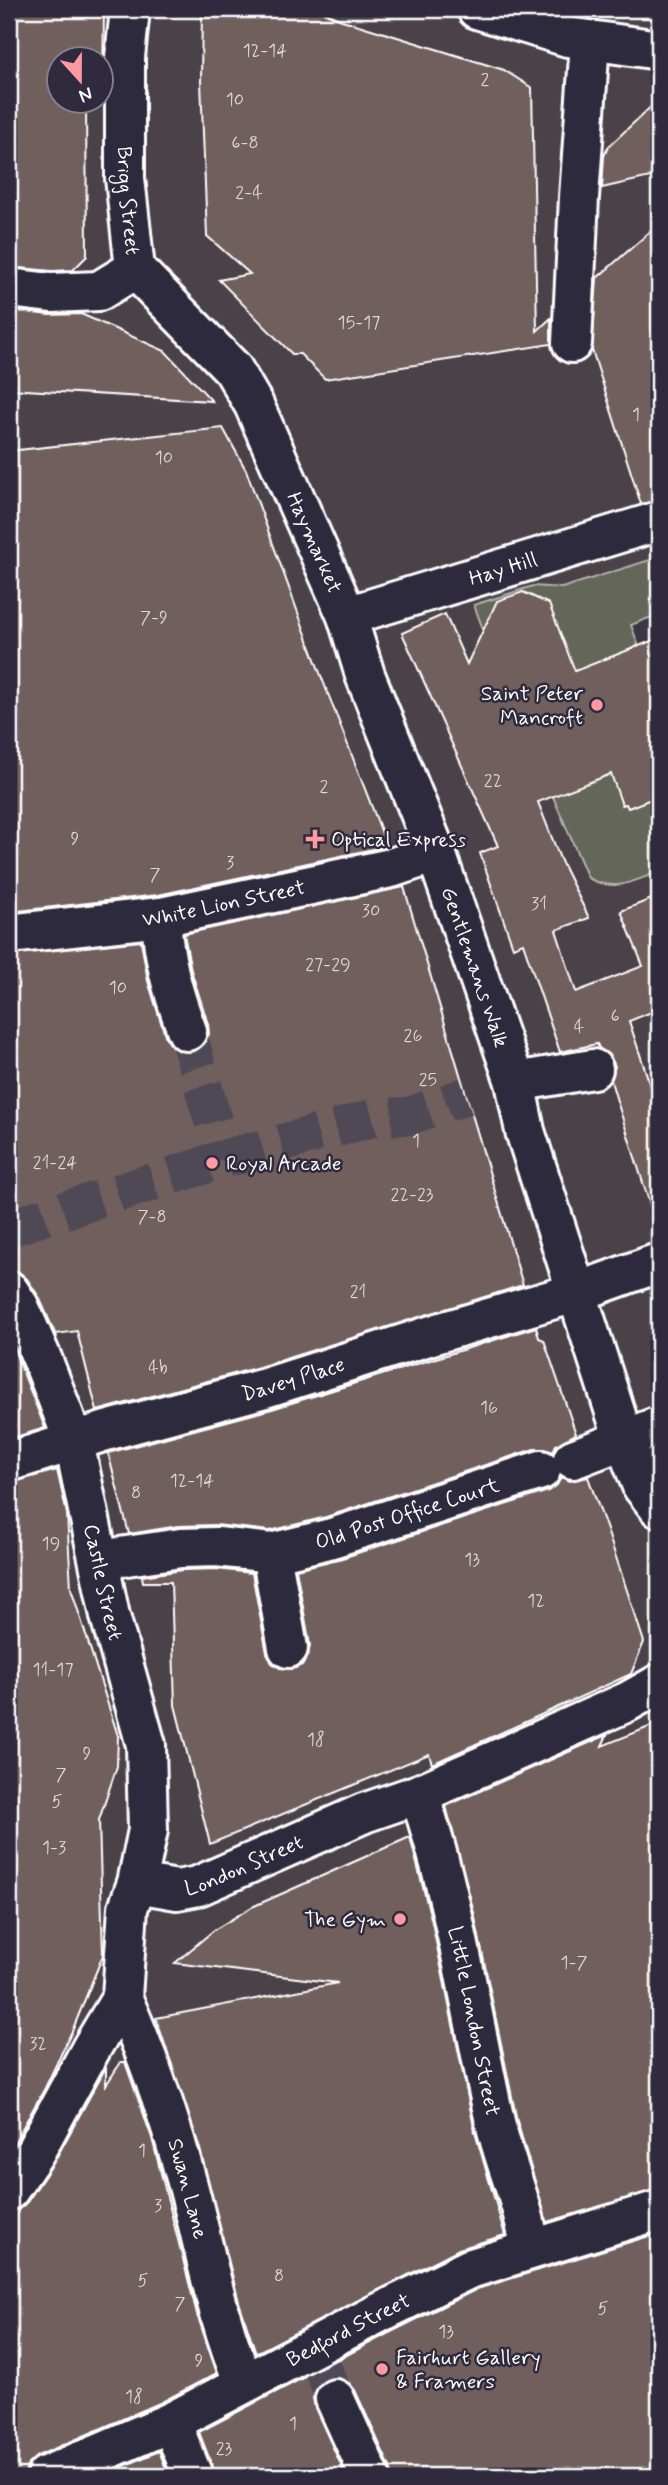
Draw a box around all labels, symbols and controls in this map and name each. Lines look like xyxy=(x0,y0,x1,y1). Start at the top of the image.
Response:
house number: 12-14 xyxy=(243,39,287,63)
north arrow xyxy=(46,46,116,116)
house number: 2 xyxy=(481,68,490,92)
text: N xyxy=(75,81,96,108)
house number: 10 xyxy=(226,88,244,112)
house number: 6-8 xyxy=(231,131,259,155)
street label: Brigg Street xyxy=(109,146,146,257)
house number: 2-4 xyxy=(235,181,263,205)
house number: 15-17 xyxy=(338,311,380,335)
house number: 1 xyxy=(632,403,640,427)
house number: 10 xyxy=(155,446,173,470)
street label: Haymarket xyxy=(279,488,348,598)
street label: Hay Hill xyxy=(466,546,541,593)
house number: 7-9 xyxy=(140,606,168,630)
place label: Saint Peter Mancroft xyxy=(481,680,583,732)
marker: Saint Peter Mancroft xyxy=(589,697,605,713)
house number: 22 xyxy=(484,769,502,793)
house number: 2 xyxy=(320,775,329,799)
place label: Optical Express xyxy=(331,826,466,854)
house number: 9 xyxy=(71,827,80,851)
marker: Optical Express xyxy=(305,829,325,849)
house number: 3 xyxy=(226,851,234,875)
house number: 7 xyxy=(150,863,161,887)
street label: White Lion Street xyxy=(141,874,308,934)
street label: Gentlemans Walk xyxy=(434,883,515,1052)
house number: 31 xyxy=(531,892,547,916)
house number: 30 xyxy=(362,899,380,923)
house number: 27-29 xyxy=(305,953,351,977)
house number: 10 xyxy=(109,976,127,1000)
house number: 6 xyxy=(610,1004,620,1028)
house number: 4 xyxy=(574,1015,584,1039)
house number: 26 xyxy=(404,1024,422,1048)
house number: 25 xyxy=(419,1068,437,1092)
house number: 1 xyxy=(412,1129,420,1153)
place label: Royal Arcade xyxy=(226,1150,341,1178)
house number: 21-24 xyxy=(33,1151,77,1175)
marker: Royal Arcade xyxy=(204,1155,220,1171)
house number: 22-23 xyxy=(391,1183,434,1207)
house number: 7-8 xyxy=(137,1205,167,1229)
house number: 21 xyxy=(350,1280,366,1304)
street label: Davey Place xyxy=(239,1351,348,1409)
house number: 4b xyxy=(148,1356,168,1380)
house number: 16 xyxy=(480,1396,498,1420)
house number: 12-14 xyxy=(170,1469,214,1493)
street label: Old Post Office Court xyxy=(312,1471,504,1557)
house number: 8 xyxy=(131,1481,141,1505)
street label: Castle Street xyxy=(76,1522,129,1644)
house number: 19 xyxy=(42,1532,60,1556)
house number: 13 xyxy=(464,1548,480,1572)
house number: 12 xyxy=(527,1589,545,1613)
house number: 11-17 xyxy=(33,1658,73,1682)
house number: 18 xyxy=(307,1728,325,1752)
house number: 9 xyxy=(83,1742,92,1766)
house number: 7 xyxy=(56,1763,67,1787)
house number: 5 xyxy=(52,1790,63,1814)
street label: London Street xyxy=(183,1828,308,1903)
house number: 1-3 xyxy=(42,1836,66,1860)
place label: The Gym xyxy=(304,1906,386,1934)
marker: The Gym xyxy=(392,1911,408,1927)
street label: Little London Street xyxy=(440,1924,506,2119)
house number: 1-7 xyxy=(560,1951,588,1975)
house number: 32 xyxy=(29,2032,47,2056)
street label: Swan Lane xyxy=(160,2135,214,2242)
house number: 1 xyxy=(138,2139,146,2163)
house number: 3 xyxy=(154,2194,162,2218)
house number: 8 xyxy=(274,2264,284,2288)
house number: 5 xyxy=(138,2269,149,2293)
street label: Bedford Street xyxy=(282,2287,415,2374)
house number: 7 xyxy=(175,2292,186,2316)
house number: 5 xyxy=(598,2297,609,2321)
house number: 13 xyxy=(438,2320,454,2344)
place label: Fairhurt Gallery & Framers xyxy=(396,2344,541,2396)
house number: 9 xyxy=(195,2349,204,2373)
marker: Fairhurt Gallery & Framers xyxy=(374,2361,390,2377)
house number: 18 xyxy=(125,2385,143,2409)
house number: 1 xyxy=(289,2412,297,2436)
house number: 23 xyxy=(216,2437,233,2461)

